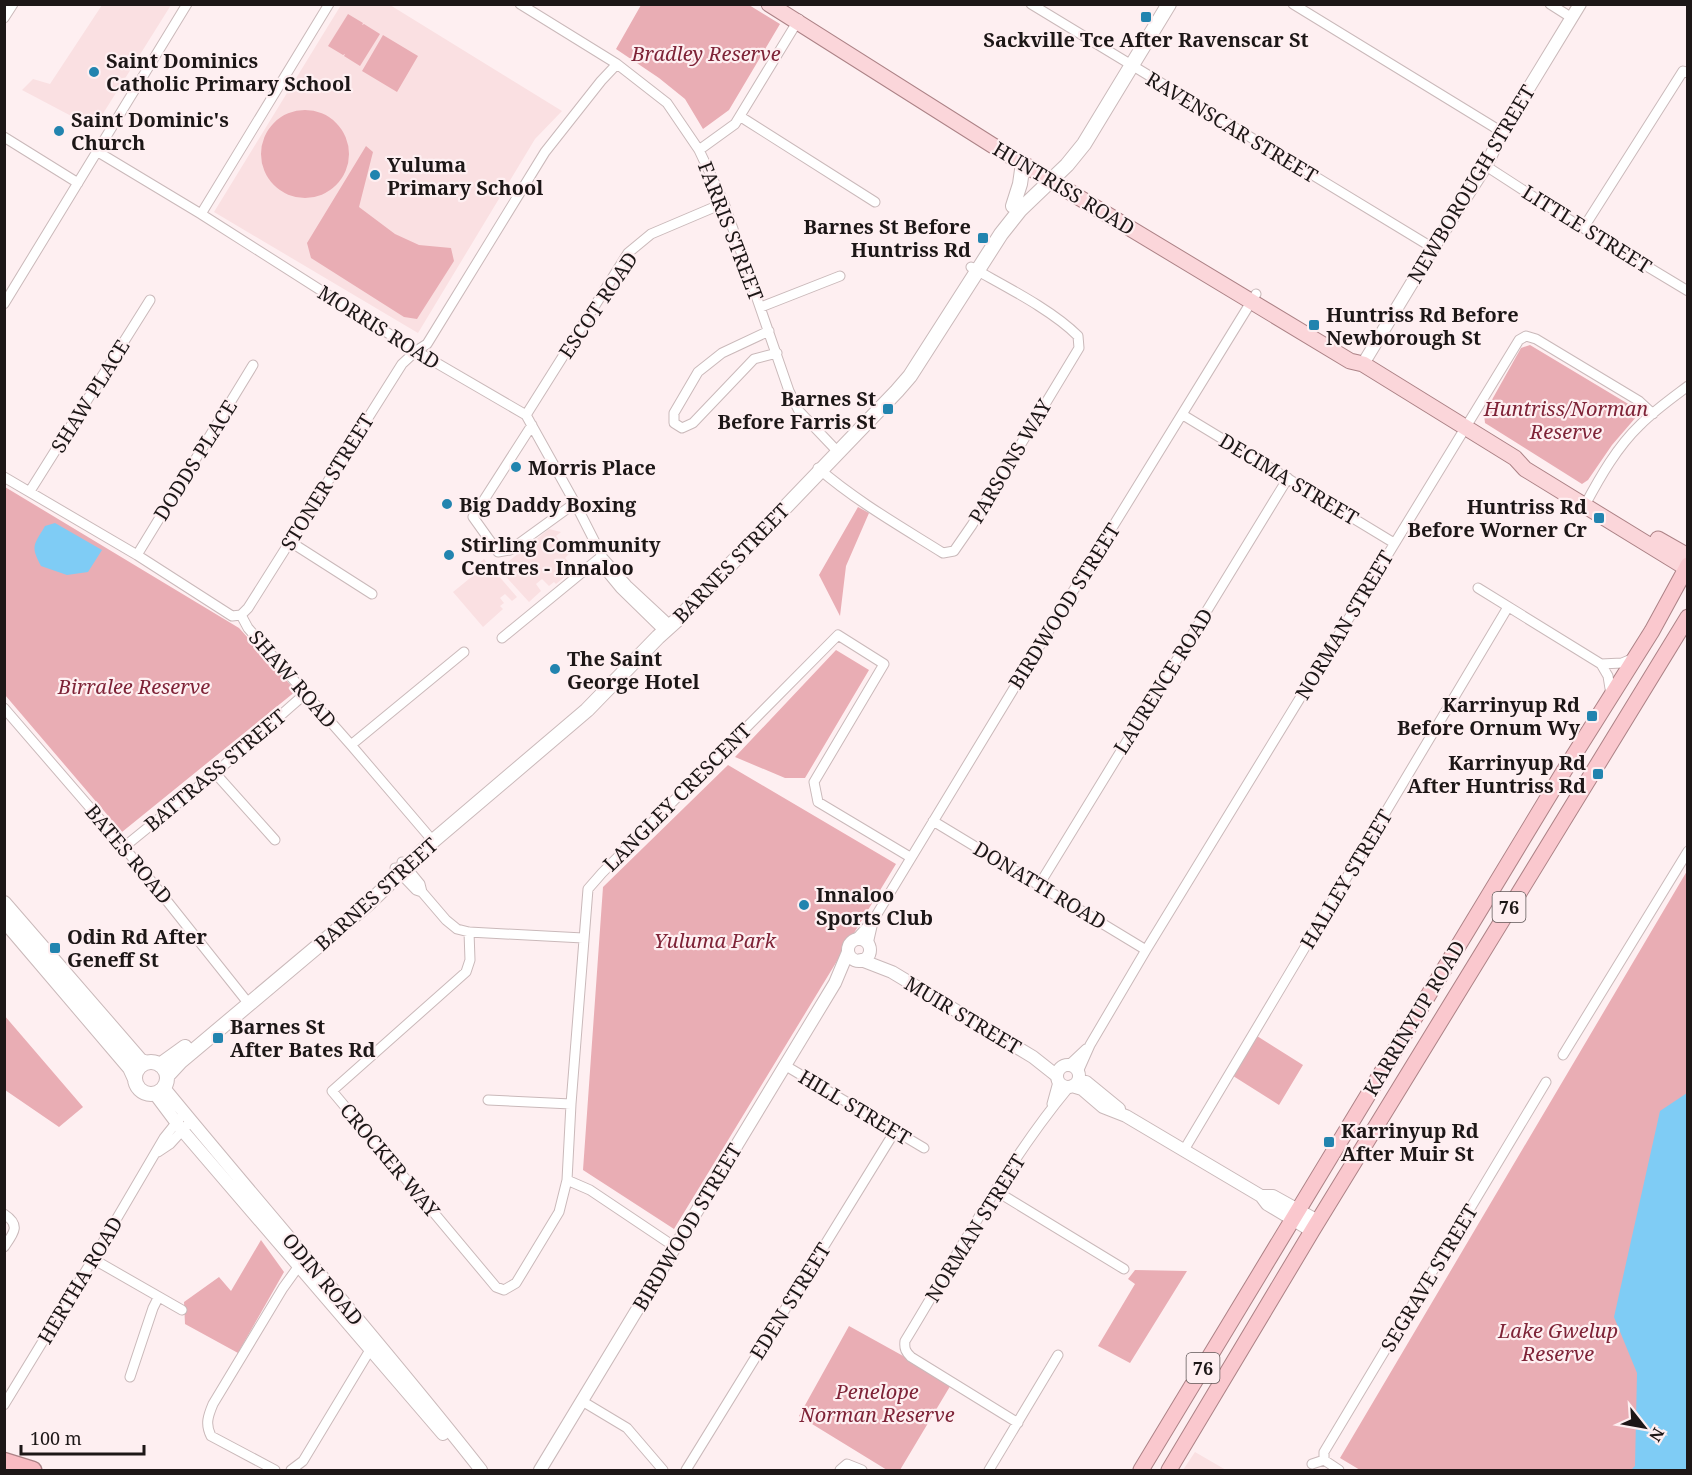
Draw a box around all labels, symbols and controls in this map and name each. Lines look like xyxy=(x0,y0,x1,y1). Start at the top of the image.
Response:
marker: Sackville Tce After Ravenscar St xyxy=(1139,10,1153,24)
place label: Sackville Tce After Ravenscar St xyxy=(983,26,1309,53)
park label: Bradley Reserve xyxy=(630,40,781,67)
place label: Saint Dominics Catholic Primary School xyxy=(106,47,351,97)
marker: Saint Dominics Catholic Primary School xyxy=(87,65,101,79)
street label: RAVENSCAR STREET xyxy=(1141,65,1323,189)
street label: NEWBOROUGH STREET xyxy=(1401,80,1541,288)
place label: Saint Dominic's Church xyxy=(71,106,229,156)
marker: Saint Dominic's Church xyxy=(52,124,66,138)
street label: HUNTRISS ROAD xyxy=(988,135,1140,241)
place label: Yuluma Primary School xyxy=(387,151,543,201)
street label: FARRIS STREET xyxy=(692,157,770,305)
marker: Yuluma Primary School xyxy=(368,168,382,182)
street label: LITTLE STREET xyxy=(1517,178,1657,280)
place label: Barnes St Before Huntriss Rd xyxy=(803,213,971,263)
marker: Barnes St Before Huntriss Rd xyxy=(976,231,990,245)
street label: ESCOT ROAD xyxy=(552,246,644,364)
street label: MORRIS ROAD xyxy=(313,279,445,375)
place label: Huntriss Rd Before Newborough St xyxy=(1326,301,1519,351)
marker: Huntriss Rd Before Newborough St xyxy=(1307,318,1321,332)
street label: SHAW PLACE xyxy=(44,334,136,458)
place label: Barnes St Before Farris St xyxy=(718,385,876,435)
street label: PARSONS WAY xyxy=(962,394,1058,528)
street label: DODDS PLACE xyxy=(147,395,243,525)
park label: Huntriss/Norman Reserve xyxy=(1483,395,1648,445)
marker: Barnes St Before Farris St xyxy=(881,402,895,416)
street label: STONER STREET xyxy=(274,409,380,555)
street label: DECIMA STREET xyxy=(1214,427,1364,531)
place label: Morris Place xyxy=(528,454,656,481)
marker: Morris Place xyxy=(509,460,523,474)
place label: Big Daddy Boxing xyxy=(459,491,637,518)
place label: Huntriss Rd Before Worner Cr xyxy=(1407,493,1588,543)
marker: Big Daddy Boxing xyxy=(440,497,454,511)
street label: BARNES STREET xyxy=(667,497,795,629)
marker: Huntriss Rd Before Worner Cr xyxy=(1592,511,1606,525)
street label: BIRDWOOD STREET xyxy=(1002,518,1126,694)
place label: Stirling Community Centres - Innaloo xyxy=(461,531,661,581)
street label: NORMAN STREET xyxy=(1289,545,1399,705)
marker: Stirling Community Centres - Innaloo xyxy=(442,548,456,562)
street label: LAURENCE ROAD xyxy=(1107,603,1219,759)
street label: SHAW ROAD xyxy=(243,624,343,734)
place label: The Saint George Hotel xyxy=(567,645,700,695)
marker: The Saint George Hotel xyxy=(548,662,562,676)
park label: Birralee Reserve xyxy=(57,673,210,700)
place label: Karrinyup Rd Before Ornum Wy xyxy=(1397,691,1580,741)
street label: BATTRASS STREET xyxy=(138,703,292,837)
marker: Karrinyup Rd Before Ornum Wy xyxy=(1585,709,1599,723)
street label: LANGLEY CRESCENT xyxy=(597,717,757,877)
place label: Karrinyup Rd After Huntriss Rd xyxy=(1407,749,1586,799)
marker: Karrinyup Rd After Huntriss Rd xyxy=(1591,767,1605,781)
street label: BATES ROAD xyxy=(79,799,179,909)
street label: HALLEY STREET xyxy=(1294,804,1398,954)
street label: BARNES STREET xyxy=(309,832,443,956)
street label: DONATTI ROAD xyxy=(969,835,1111,935)
place label: Innaloo Sports Club xyxy=(816,881,933,931)
road number: 76 xyxy=(1492,892,1526,922)
marker: Innaloo Sports Club xyxy=(797,898,811,912)
place label: Odin Rd After Geneff St xyxy=(67,923,207,973)
park label: Yuluma Park xyxy=(654,927,777,954)
street label: KARRINYUP ROAD xyxy=(1357,935,1471,1101)
marker: Odin Rd After Geneff St xyxy=(48,941,62,955)
street label: MUIR STREET xyxy=(900,969,1026,1061)
place label: Barnes St After Bates Rd xyxy=(230,1013,375,1063)
marker: Barnes St After Bates Rd xyxy=(211,1031,225,1045)
street label: HILL STREET xyxy=(794,1063,916,1151)
street label: CROCKER WAY xyxy=(334,1097,446,1223)
place label: Karrinyup Rd After Muir St xyxy=(1341,1117,1479,1167)
marker: Karrinyup Rd After Muir St xyxy=(1322,1135,1336,1149)
street label: BIRDWOOD STREET xyxy=(626,1138,748,1316)
street label: NORMAN STREET xyxy=(919,1149,1031,1307)
street label: SEGRAVE STREET xyxy=(1374,1199,1484,1357)
street label: HERTHA ROAD xyxy=(31,1211,129,1349)
street label: ODIN ROAD xyxy=(276,1227,370,1331)
street label: EDEN STREET xyxy=(743,1237,837,1365)
park label: Lake Gwelup Reserve xyxy=(1497,1317,1618,1367)
road number: 76 xyxy=(1186,1353,1220,1383)
park label: Penelope Norman Reserve xyxy=(798,1378,955,1428)
north arrow xyxy=(1614,1397,1674,1457)
scale bar xyxy=(21,1418,144,1456)
text: N xyxy=(1644,1424,1670,1446)
text: 100 m xyxy=(30,1426,82,1450)

